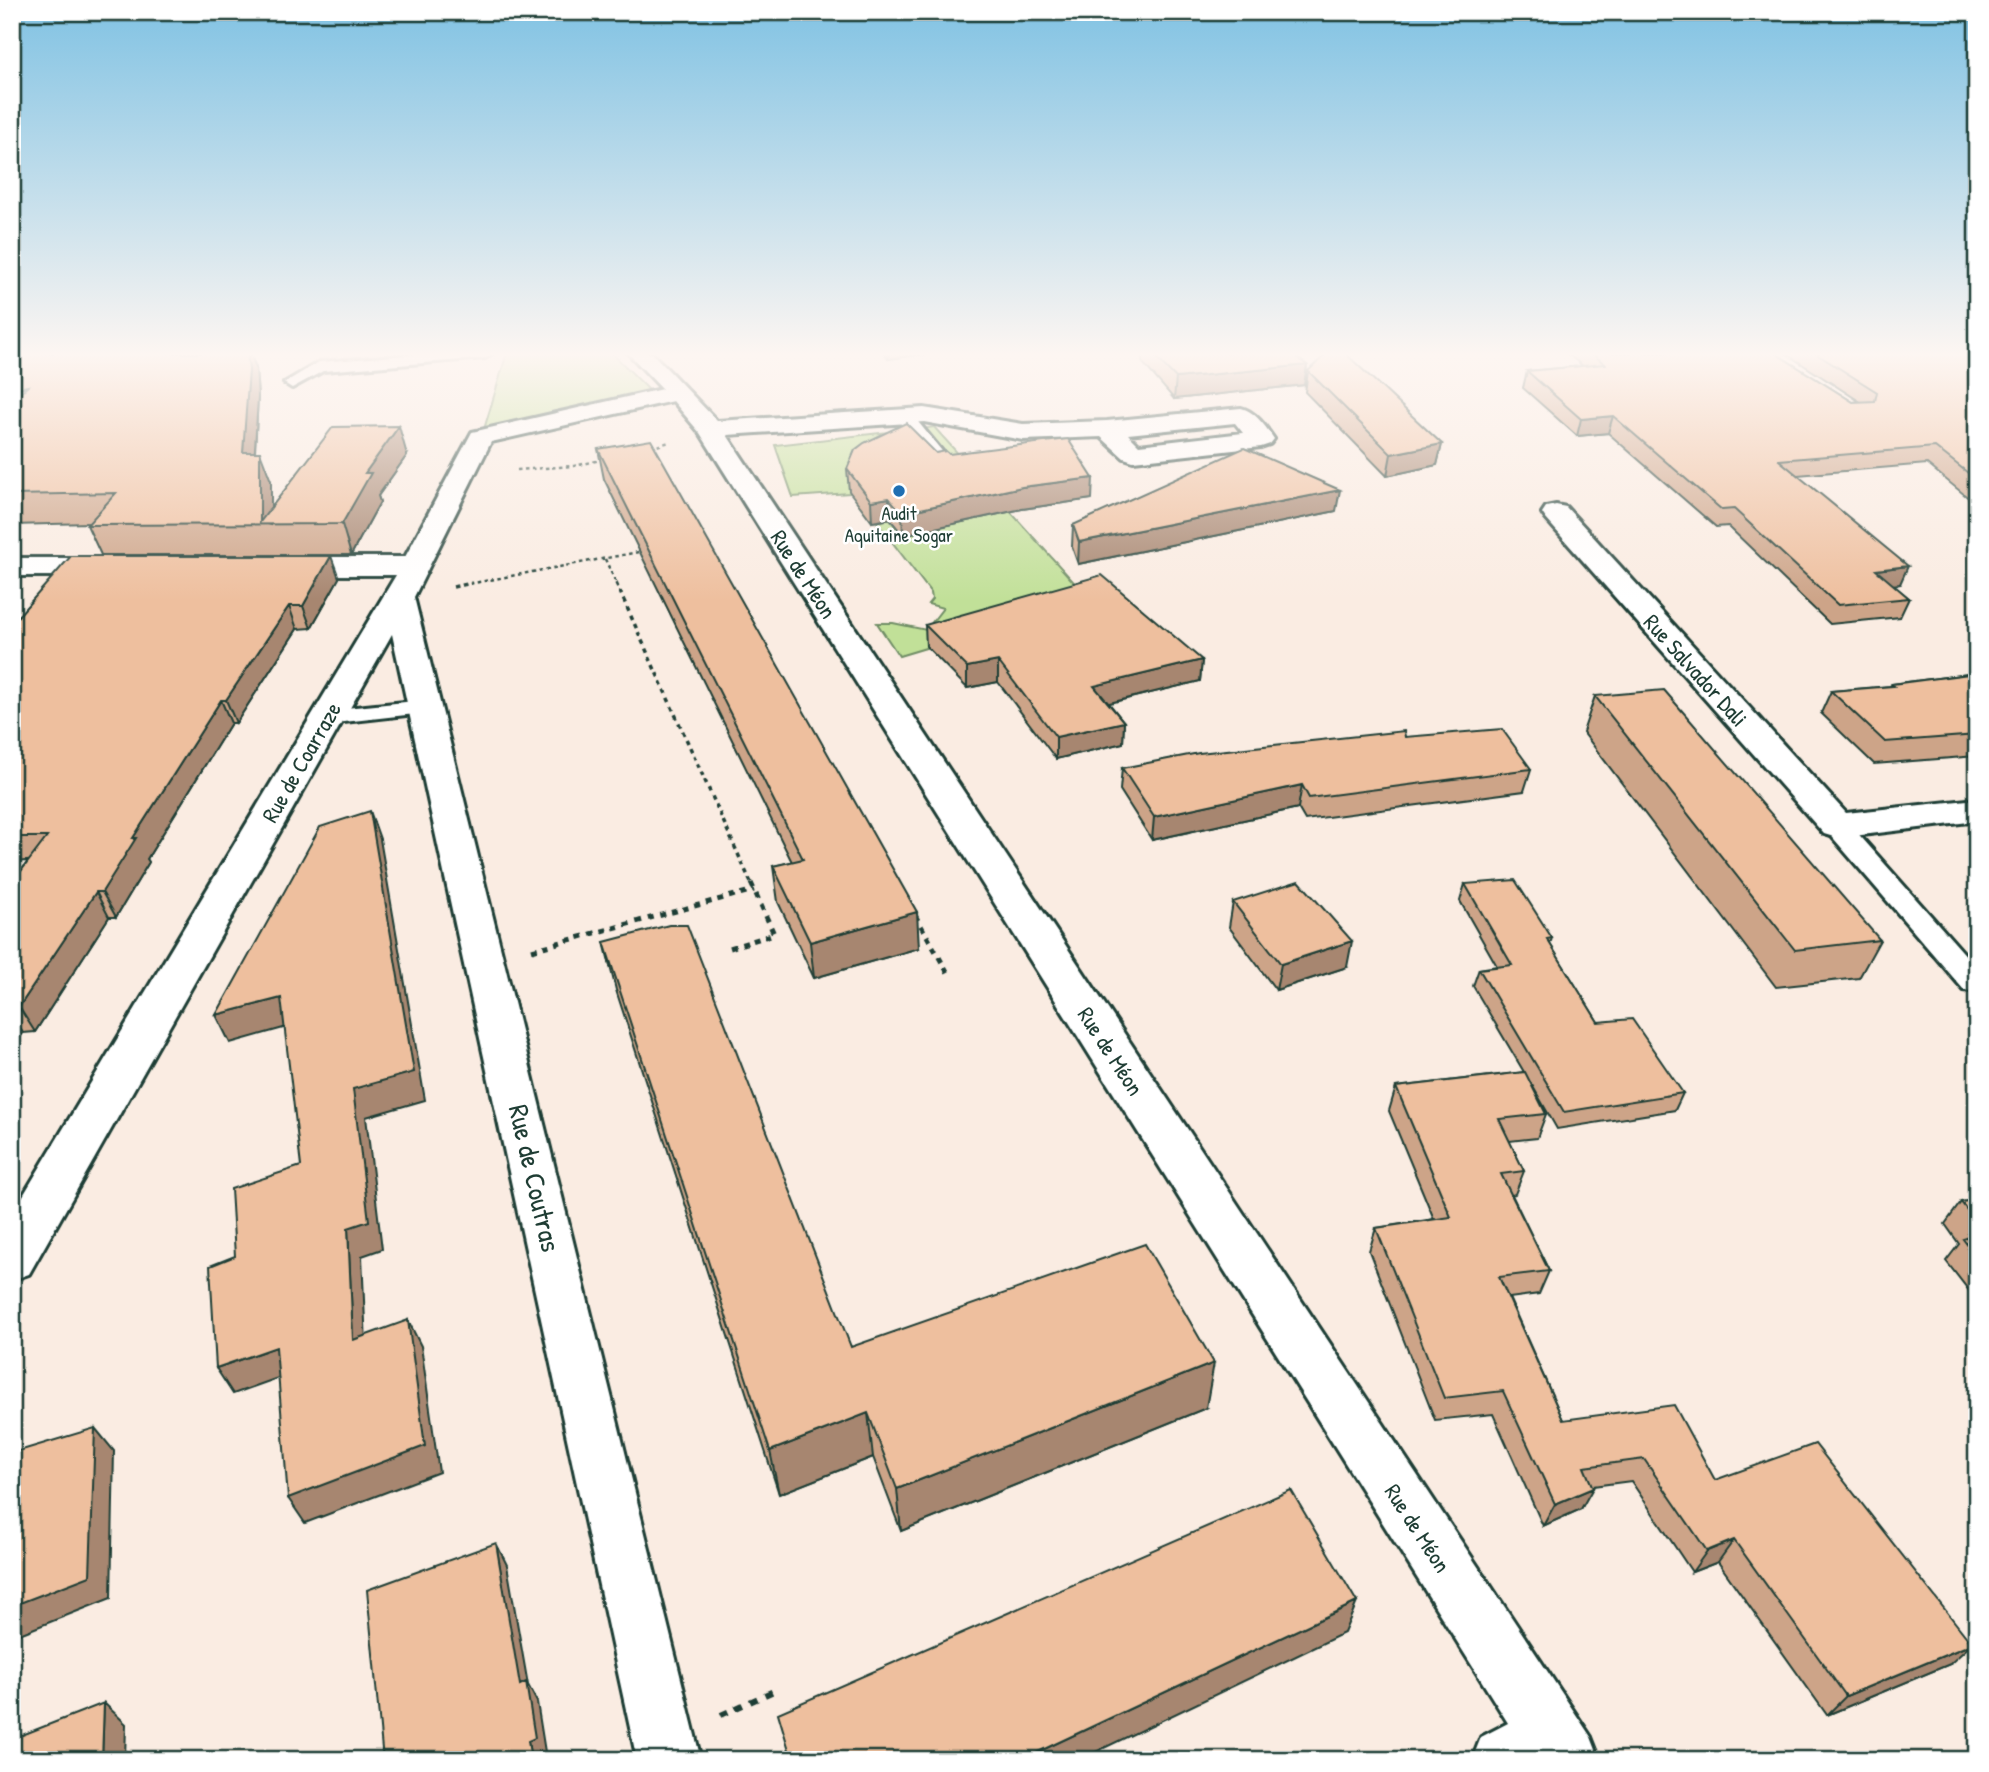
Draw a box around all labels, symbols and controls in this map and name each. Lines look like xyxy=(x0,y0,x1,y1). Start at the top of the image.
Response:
marker: Audit Aquitaine Sogar xyxy=(891,483,907,499)
place label: Audit Aquitaine Sogar xyxy=(845,500,954,548)
street label: Rue de Méon xyxy=(764,524,844,624)
street label: Rue Salvador Dali xyxy=(1637,607,1755,733)
street label: Rue de Coarraze xyxy=(254,696,348,828)
street label: Rue de Méon xyxy=(1071,1001,1151,1101)
street label: Rue de Coutras xyxy=(500,1101,570,1255)
street label: Rue de Méon xyxy=(1378,1478,1458,1578)

